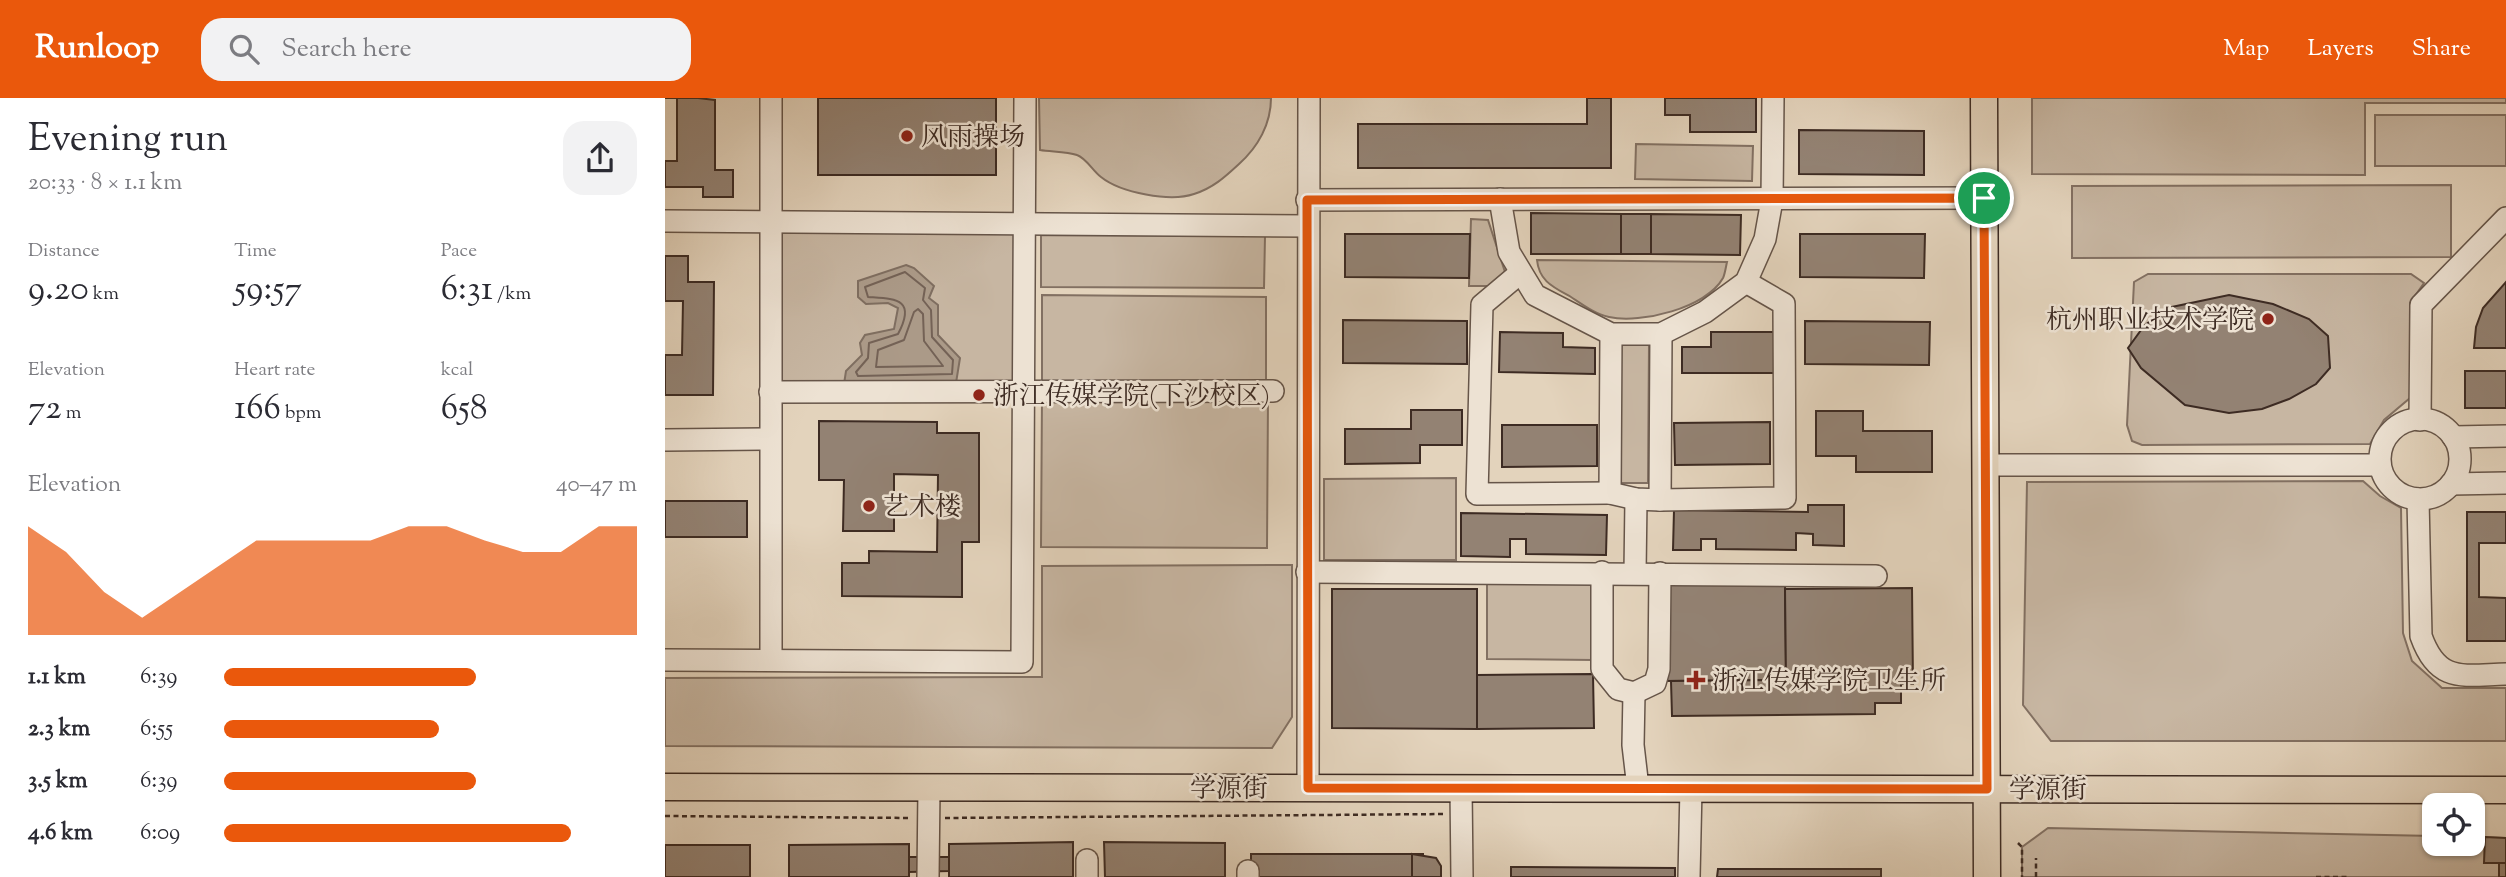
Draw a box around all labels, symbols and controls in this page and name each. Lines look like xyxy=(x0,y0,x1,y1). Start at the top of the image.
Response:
search box xyxy=(201,18,691,81)
text: Runloop xyxy=(35,25,159,73)
icon: search xyxy=(225,30,263,68)
text: Search here xyxy=(281,31,412,68)
text: Map xyxy=(2223,32,2269,66)
text: Layers xyxy=(2307,32,2374,66)
text: Share xyxy=(2412,32,2471,66)
text: Evening run xyxy=(28,114,228,168)
place label: 风雨操场 xyxy=(921,120,1025,157)
button: share xyxy=(563,121,637,195)
marker: 风雨操场 xyxy=(899,128,915,144)
text: 20:33 · 8 × 1.1 km xyxy=(28,167,182,200)
pin xyxy=(1954,168,2014,228)
icon: arrive xyxy=(1965,179,2003,217)
text: Distance xyxy=(28,238,100,265)
text: Time xyxy=(234,238,277,265)
text: Pace xyxy=(441,238,477,265)
text: 9.20 xyxy=(28,265,89,316)
text: 59:57 xyxy=(234,265,302,316)
text: 6:31 xyxy=(441,265,493,316)
text: km xyxy=(89,281,119,308)
text: /km xyxy=(493,281,531,308)
place label: 杭州职业技术学院 xyxy=(2046,303,2254,340)
marker: 杭州职业技术学院 xyxy=(2260,311,2276,327)
text: Elevation xyxy=(28,357,105,384)
text: Heart rate xyxy=(234,357,315,384)
text: kcal xyxy=(441,357,473,384)
place label: 浙江传媒学院(下沙校区) xyxy=(993,379,1270,416)
text: 72 xyxy=(28,384,62,435)
text: 166 xyxy=(234,384,281,435)
text: 658 xyxy=(441,384,488,435)
marker: 浙江传媒学院(下沙校区) xyxy=(971,387,987,403)
text: m xyxy=(62,400,81,427)
text: bpm xyxy=(281,400,322,427)
text: Elevation xyxy=(28,469,121,502)
text: 40–47 m xyxy=(556,469,637,502)
place label: 艺术楼 xyxy=(883,490,961,527)
marker: 艺术楼 xyxy=(861,498,877,514)
text: 1.1 km xyxy=(28,661,86,694)
text: 6:39 xyxy=(140,661,177,694)
place label: 浙江传媒学院卫生所 xyxy=(1712,664,1946,701)
marker: 浙江传媒学院卫生所 xyxy=(1686,670,1706,690)
text: 2.3 km xyxy=(28,713,90,746)
text: 6:55 xyxy=(140,713,173,746)
text: 3.5 km xyxy=(28,765,87,798)
text: 6:39 xyxy=(140,765,177,798)
street label: 学源街 xyxy=(1190,772,1268,809)
street label: 学源街 xyxy=(2009,773,2087,810)
map controls xyxy=(2422,793,2485,856)
button: locate xyxy=(2422,793,2485,856)
text: 4.6 km xyxy=(28,817,93,850)
text: 6:09 xyxy=(140,817,180,850)

